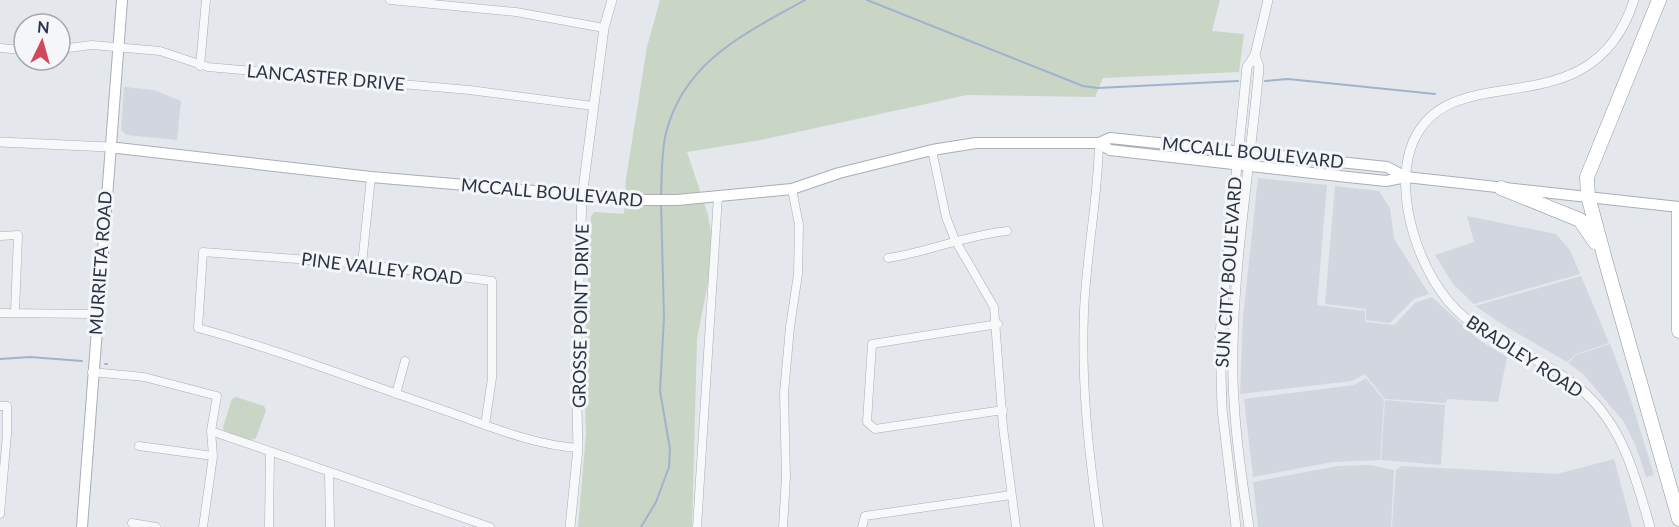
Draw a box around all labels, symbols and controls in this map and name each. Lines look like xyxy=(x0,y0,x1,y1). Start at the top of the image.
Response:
north arrow xyxy=(12,12,72,72)
text: N xyxy=(36,17,50,37)
street label: LANCASTER DRIVE xyxy=(246,59,406,95)
street label: MCCALL BOULEVARD xyxy=(1161,132,1345,172)
street label: MCCALL BOULEVARD xyxy=(460,173,644,211)
street label: SUN CITY BOULEVARD xyxy=(1210,176,1246,368)
street label: MURRIETA ROAD xyxy=(84,190,116,336)
street label: GROSSE POINT DRIVE xyxy=(567,224,593,408)
street label: PINE VALLEY ROAD xyxy=(300,247,464,289)
street label: BRADLEY ROAD xyxy=(1463,310,1587,402)

